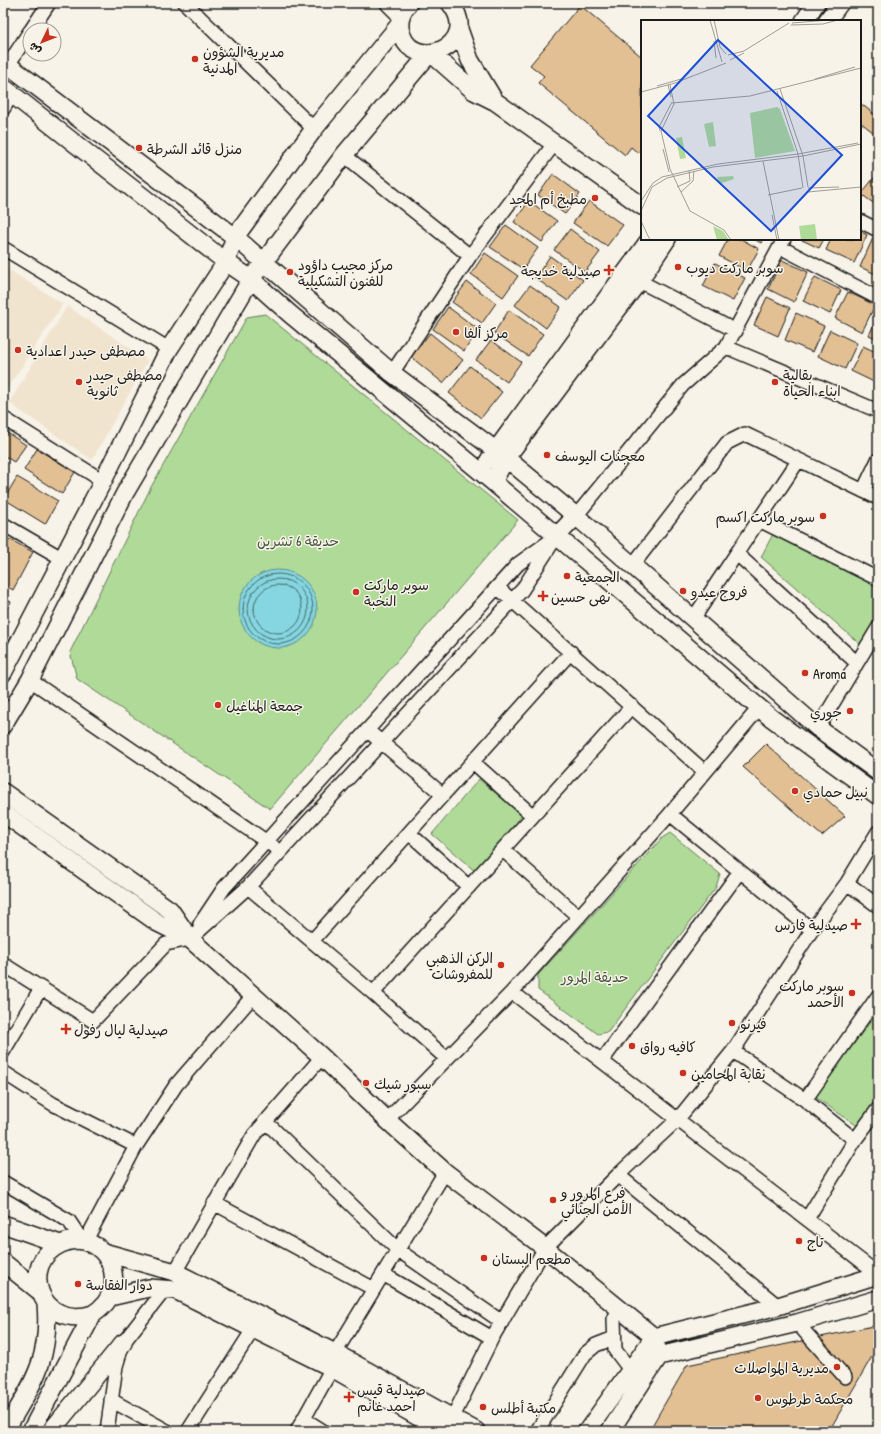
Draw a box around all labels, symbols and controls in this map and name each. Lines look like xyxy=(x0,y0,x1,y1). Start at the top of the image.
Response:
inset map xyxy=(641,20,861,240)
north arrow xyxy=(22,22,62,62)
text: ش xyxy=(25,40,44,58)
place label: مديرية الشؤون المدنية xyxy=(203,42,284,77)
marker: مديرية الشؤون المدنية xyxy=(190,54,200,64)
place label: منزل قائد الشرطة xyxy=(147,139,242,158)
marker: منزل قائد الشرطة xyxy=(134,143,144,153)
place label: مطبخ أم المجد xyxy=(509,189,587,210)
marker: مطبخ أم المجد xyxy=(590,193,600,203)
place label: مركز مجيب داؤود للفنون التشكيلية xyxy=(298,255,393,291)
place label: سوبر ماركت ديوب xyxy=(686,258,784,277)
place label: صيدلية خديجة xyxy=(521,261,601,280)
marker: سوبر ماركت ديوب xyxy=(673,262,683,272)
marker: صيدلية خديجة xyxy=(604,265,614,275)
marker: مركز مجيب داؤود للفنون التشكيلية xyxy=(285,267,295,277)
place label: مركز ألفا xyxy=(464,323,508,342)
marker: مركز ألفا xyxy=(451,327,461,337)
place label: مصطفى حيدر اعدادية xyxy=(26,341,145,360)
marker: مصطفى حيدر اعدادية xyxy=(13,345,23,355)
place label: مصطفى حيدر ثانوية xyxy=(86,365,162,400)
place label: بقالية ابناء الحياة xyxy=(783,365,841,400)
marker: مصطفى حيدر ثانوية xyxy=(74,377,84,387)
marker: بقالية ابناء الحياة xyxy=(770,377,780,387)
place label: معجنات اليوسف xyxy=(555,446,645,465)
marker: معجنات اليوسف xyxy=(542,450,552,460)
place label: سوبر ماركت اكسم xyxy=(715,507,815,528)
marker: سوبر ماركت اكسم xyxy=(818,511,828,521)
park label: حديقة 6 تشرين xyxy=(257,531,339,550)
place label: الجمعية xyxy=(575,567,620,586)
marker: الجمعية xyxy=(562,571,572,581)
place label: سوبر ماركت النخبة xyxy=(364,575,429,610)
place label: فروج عيدو xyxy=(690,582,748,602)
marker: فروج عيدو xyxy=(678,586,688,596)
marker: سوبر ماركت النخبة xyxy=(351,587,361,597)
place label: نهى حسين xyxy=(551,587,611,607)
marker: نهى حسين xyxy=(538,591,548,601)
place label: Aroma xyxy=(813,664,846,683)
marker: Aroma xyxy=(800,668,810,678)
place label: جمعة المناغيل xyxy=(226,696,303,715)
marker: جمعة المناغيل xyxy=(213,700,223,710)
place label: جوري xyxy=(810,702,842,723)
marker: جوري xyxy=(845,706,855,716)
place label: نبيل حمادي xyxy=(803,782,868,803)
marker: نبيل حمادي xyxy=(790,786,800,796)
place label: صيدلية فارس xyxy=(775,915,848,934)
marker: صيدلية فارس xyxy=(851,919,861,929)
place label: الركن الذهبي للمفروشات xyxy=(426,948,493,983)
marker: الركن الذهبي للمفروشات xyxy=(496,960,506,970)
park label: حديقة المرور xyxy=(560,967,629,986)
place label: سوبر ماركت الأحمد xyxy=(779,976,844,1011)
marker: سوبر ماركت الأحمد xyxy=(847,988,857,998)
place label: فيرنو xyxy=(739,1014,767,1033)
marker: فيرنو xyxy=(727,1018,737,1028)
place label: صيدلية ليال رفول xyxy=(74,1020,168,1039)
marker: صيدلية ليال رفول xyxy=(61,1024,71,1034)
place label: كافيه رواق xyxy=(640,1037,696,1056)
marker: كافيه رواق xyxy=(627,1041,637,1051)
place label: نقابة المحامين xyxy=(691,1064,766,1083)
marker: نقابة المحامين xyxy=(678,1068,688,1078)
place label: سبور شيك xyxy=(374,1074,432,1093)
marker: سبور شيك xyxy=(361,1078,371,1088)
place label: فرع المرور و الأمن الجنائي xyxy=(560,1183,632,1222)
marker: فرع المرور و الأمن الجنائي xyxy=(548,1195,558,1205)
place label: تاج xyxy=(807,1232,824,1252)
marker: تاج xyxy=(794,1236,804,1246)
place label: مطعم البستان xyxy=(492,1249,571,1270)
marker: مطعم البستان xyxy=(479,1253,489,1263)
place label: دوار الفقاسة xyxy=(86,1275,153,1294)
marker: دوار الفقاسة xyxy=(73,1279,83,1289)
place label: مديرية المواصلات xyxy=(734,1358,829,1377)
marker: مديرية المواصلات xyxy=(832,1362,842,1372)
place label: صيدلية قيس احمد غانم xyxy=(357,1380,426,1417)
place label: محكمة طرطوس xyxy=(766,1389,853,1408)
marker: صيدلية قيس احمد غانم xyxy=(344,1392,354,1402)
marker: محكمة طرطوس xyxy=(753,1393,763,1403)
place label: مكتبة أطلس xyxy=(491,1398,556,1417)
marker: مكتبة أطلس xyxy=(478,1402,488,1412)

